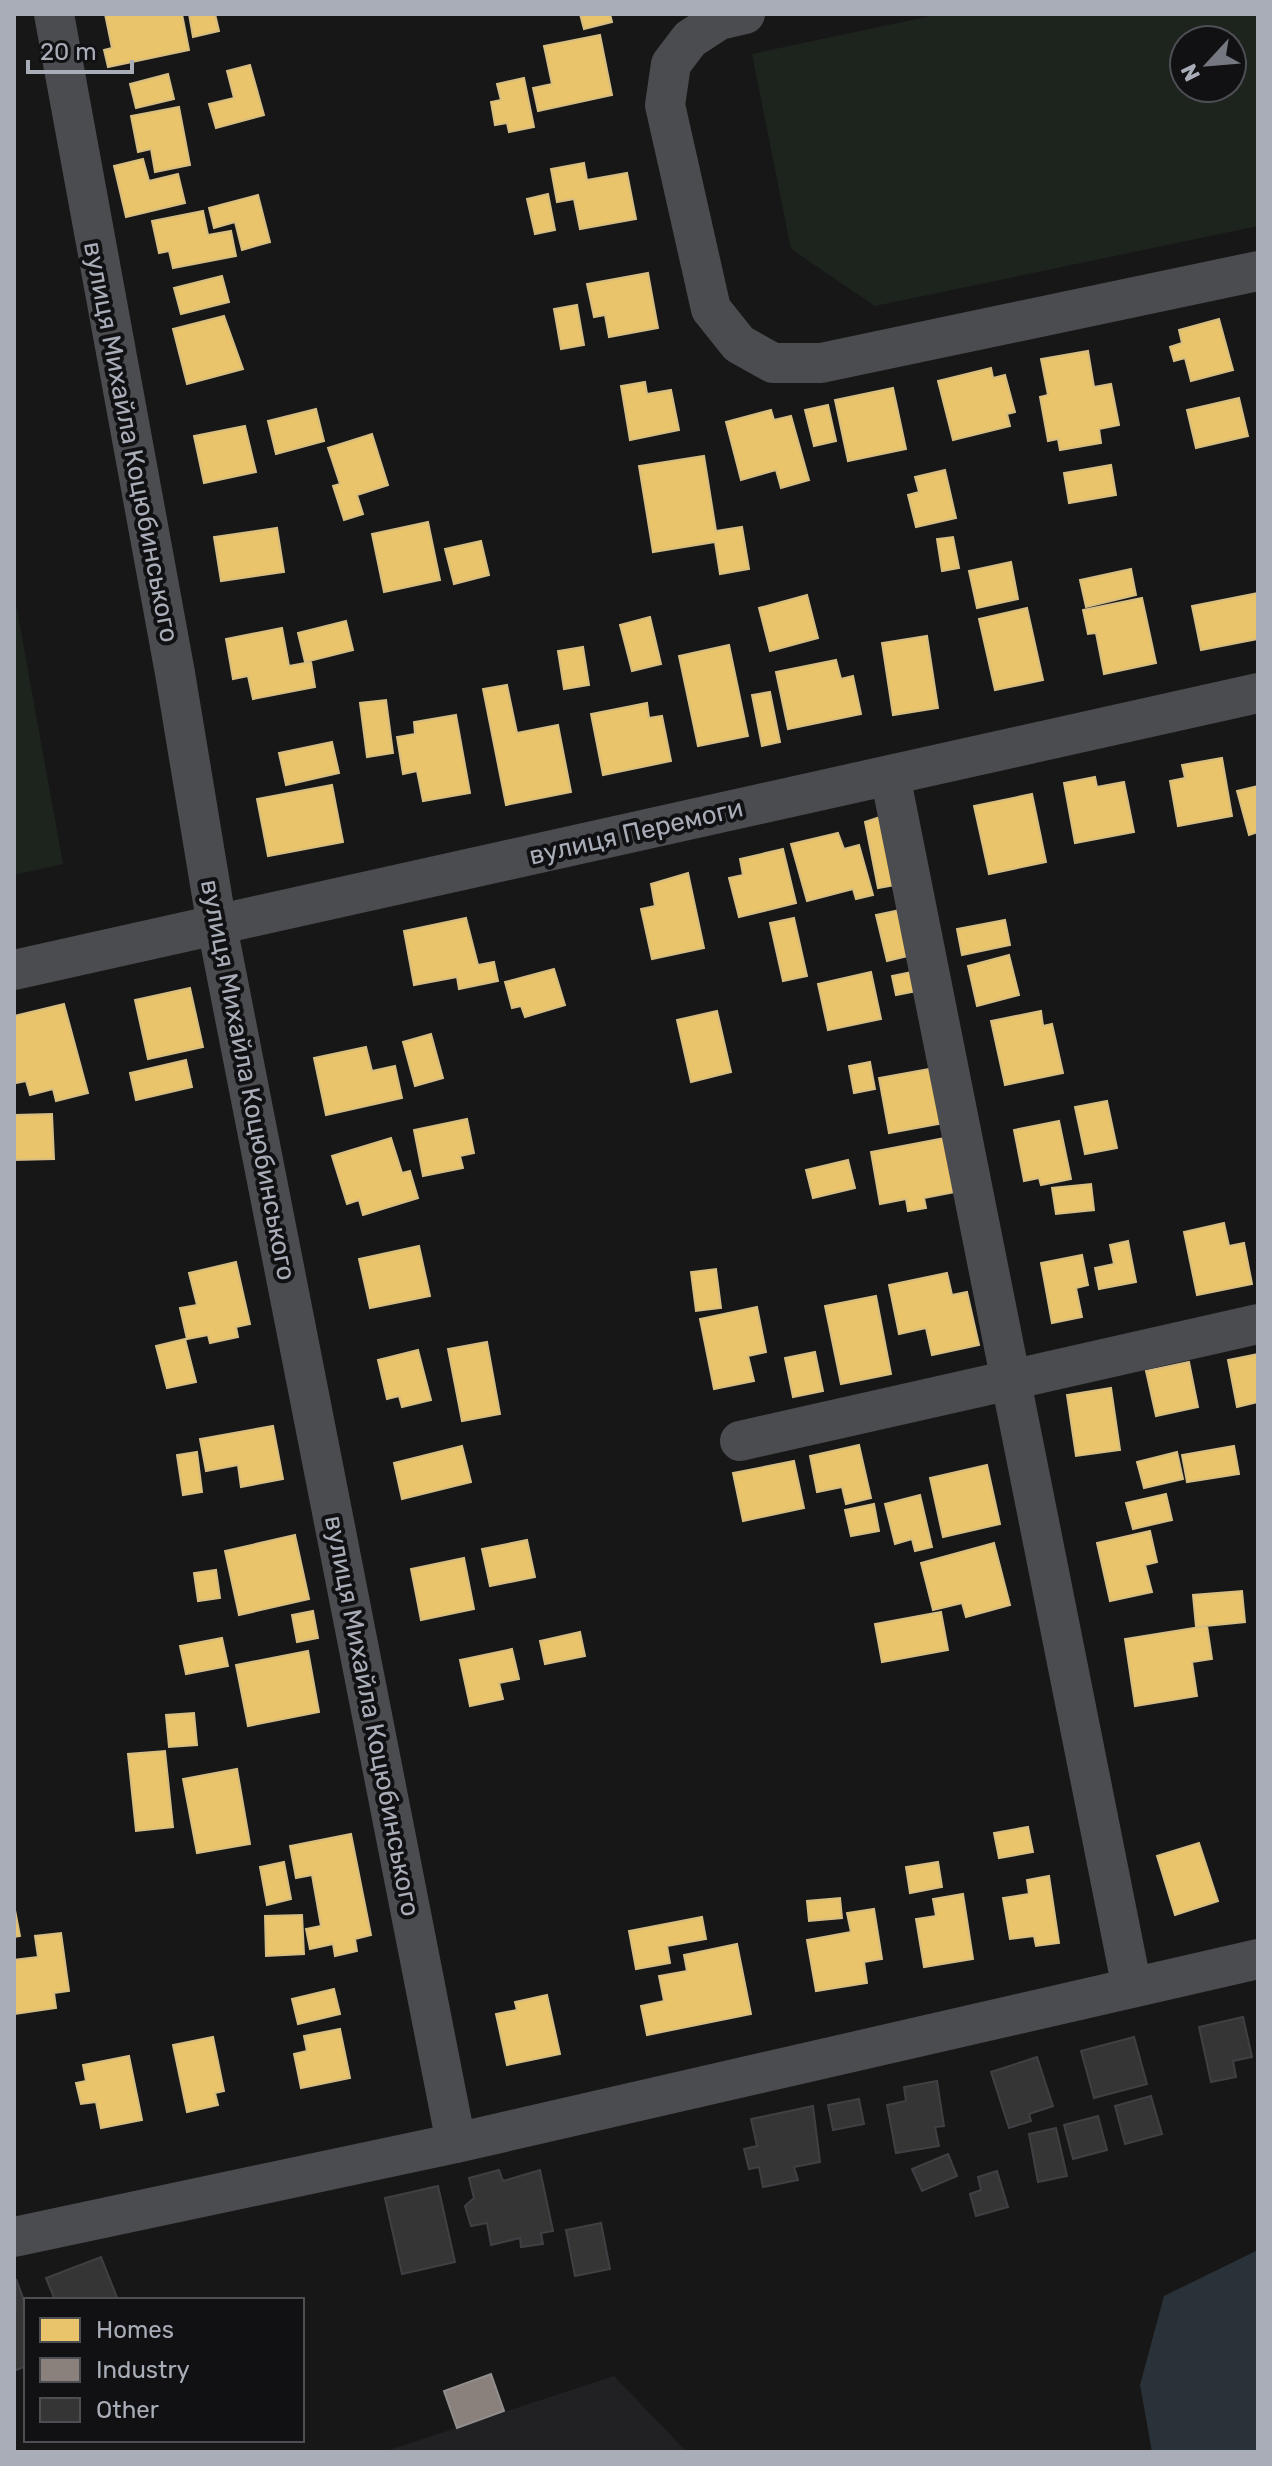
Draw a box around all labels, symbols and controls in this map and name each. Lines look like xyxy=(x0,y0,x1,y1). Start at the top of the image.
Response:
scale bar xyxy=(28,24,132,74)
north arrow xyxy=(1168,24,1248,104)
text: 20 m xyxy=(40,38,97,66)
text: N xyxy=(1175,60,1206,86)
street label: вулиця Михайла Коцюбинського xyxy=(77,239,185,645)
street label: вулиця Перемоги xyxy=(526,792,746,872)
street label: вулиця Михайла Коцюбинського xyxy=(194,877,302,1283)
street label: вулиця Михайла Коцюбинського xyxy=(318,1513,426,1919)
legend xyxy=(24,2298,304,2442)
text: Homes xyxy=(96,2316,174,2344)
text: Industry xyxy=(96,2356,190,2384)
text: Other xyxy=(96,2396,159,2424)

